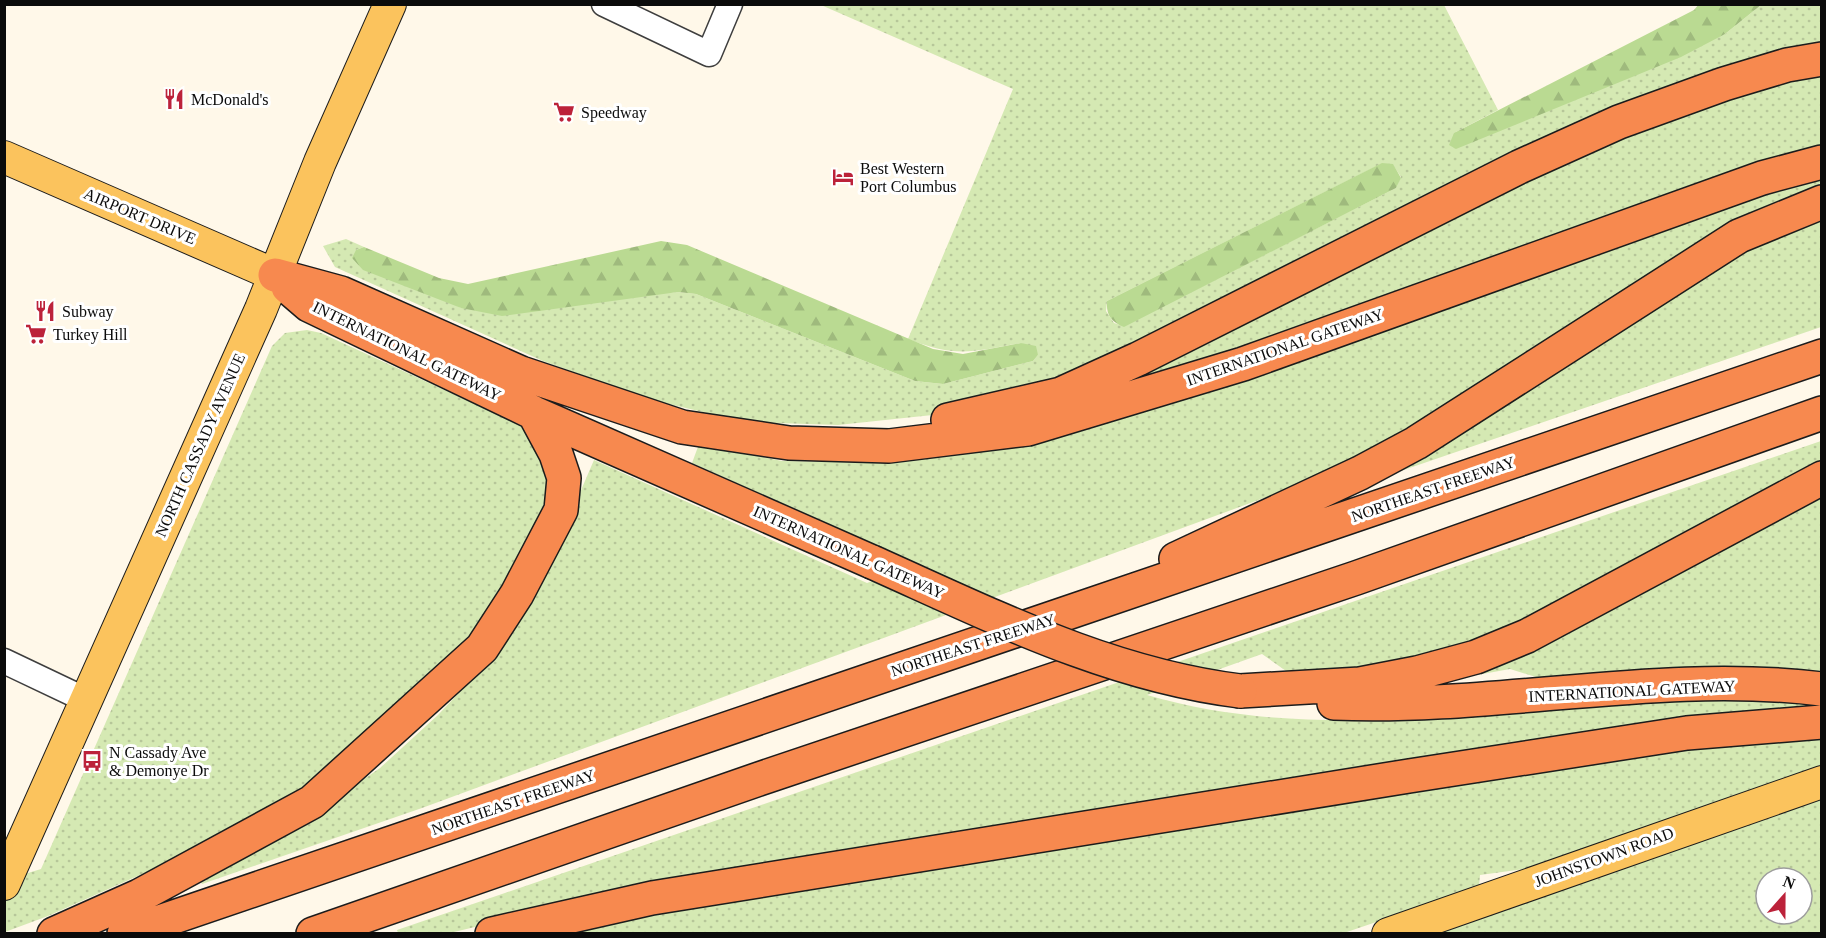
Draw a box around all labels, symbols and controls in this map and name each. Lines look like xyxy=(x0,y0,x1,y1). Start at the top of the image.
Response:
restaurant icon: McDonald's xyxy=(162,87,186,111)
place label: McDonald's xyxy=(191,91,269,108)
supermarket icon: Speedway xyxy=(552,100,576,124)
place label: Speedway xyxy=(581,104,647,122)
place label: Best Western Port Columbus xyxy=(860,160,956,195)
hotel icon: Best Western Port Columbus xyxy=(831,165,855,189)
street label: AIRPORT DRIVE xyxy=(81,185,199,247)
street label: INTERNATIONAL GATEWAY xyxy=(310,298,504,404)
restaurant icon: Subway xyxy=(33,299,57,323)
place label: Subway xyxy=(62,303,114,321)
street label: INTERNATIONAL GATEWAY xyxy=(1184,305,1386,389)
supermarket icon: Turkey Hill xyxy=(24,322,48,346)
place label: Turkey Hill xyxy=(53,326,128,344)
street label: NORTH CASSADY AVENUE xyxy=(152,351,248,539)
street label: NORTHEAST FREEWAY xyxy=(1349,453,1517,525)
street label: INTERNATIONAL GATEWAY xyxy=(751,502,948,602)
street label: NORTHEAST FREEWAY xyxy=(889,610,1058,680)
street label: INTERNATIONAL GATEWAY xyxy=(1528,677,1736,705)
place label: N Cassady Ave & Demonye Dr xyxy=(109,744,209,780)
bus stop icon: N Cassady Ave & Demonye Dr xyxy=(80,749,104,773)
street label: NORTHEAST FREEWAY xyxy=(429,766,597,838)
street label: JOHNSTOWN ROAD xyxy=(1532,824,1676,890)
north arrow xyxy=(1754,866,1814,926)
text: N xyxy=(1781,872,1798,893)

